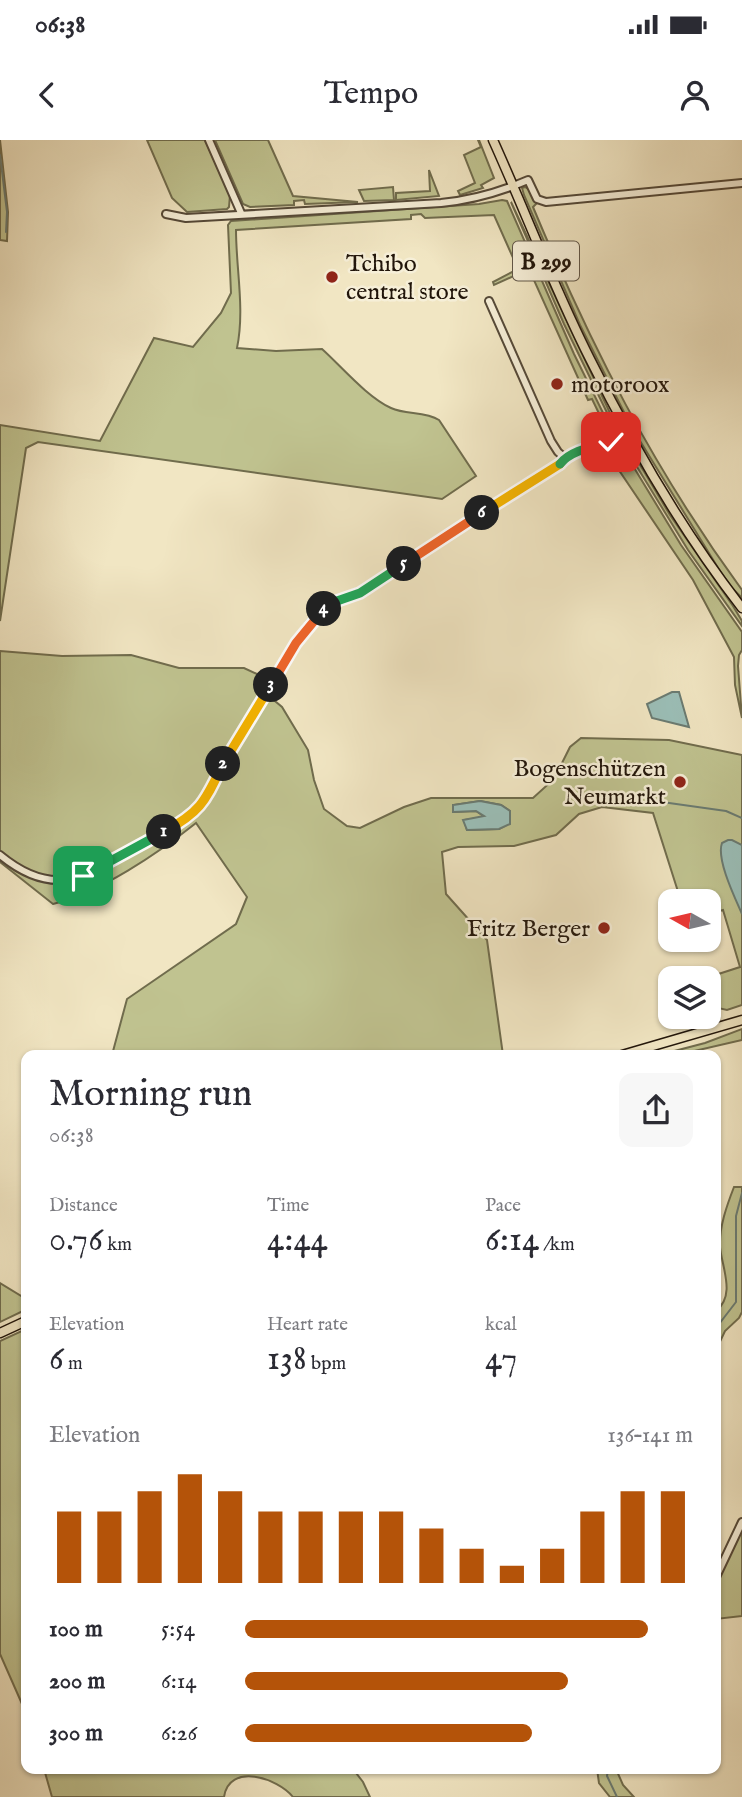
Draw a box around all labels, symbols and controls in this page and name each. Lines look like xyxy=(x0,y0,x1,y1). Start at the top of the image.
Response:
text: 06:38 xyxy=(35,8,86,41)
text: Tempo xyxy=(324,74,418,115)
icon: back xyxy=(28,76,66,114)
icon: person xyxy=(676,76,714,114)
road number: B 299 xyxy=(513,242,579,280)
place label: Tchibo central store xyxy=(346,249,469,308)
marker: Tchibo central store xyxy=(324,269,340,285)
place label: motoroox xyxy=(571,370,670,401)
marker: motoroox xyxy=(549,376,565,392)
pin xyxy=(581,412,641,472)
icon: check xyxy=(592,423,630,461)
pin: 6 xyxy=(464,496,500,530)
text: 6 xyxy=(477,500,486,524)
pin: 5 xyxy=(386,546,422,582)
text: 5 xyxy=(400,551,407,575)
pin: 4 xyxy=(306,592,342,626)
text: 4 xyxy=(319,596,328,620)
pin: 3 xyxy=(254,668,288,702)
text: 3 xyxy=(267,672,274,696)
pin: 2 xyxy=(206,746,241,782)
text: 2 xyxy=(218,751,227,775)
place label: Bogenschützen Neumarkt xyxy=(513,754,666,813)
marker: Bogenschützen Neumarkt xyxy=(672,774,688,790)
pin: 1 xyxy=(146,814,182,850)
text: 1 xyxy=(160,819,167,843)
pin xyxy=(53,846,113,906)
icon: arrive xyxy=(64,857,102,895)
north arrow xyxy=(658,889,721,952)
map controls xyxy=(658,889,721,1029)
place label: Fritz Berger xyxy=(467,914,590,945)
marker: Fritz Berger xyxy=(596,920,612,936)
button: layers xyxy=(658,966,721,1029)
text: Morning run xyxy=(49,1071,252,1119)
button: share xyxy=(619,1073,693,1147)
text: 06:38 xyxy=(49,1121,94,1150)
text: Distance xyxy=(49,1194,118,1218)
text: Time xyxy=(267,1194,309,1218)
text: Pace xyxy=(485,1194,521,1218)
text: 0.76 xyxy=(49,1218,103,1263)
text: 4:44 xyxy=(267,1218,328,1263)
text: 6:14 xyxy=(485,1218,539,1263)
text: km xyxy=(103,1233,132,1257)
text: /km xyxy=(539,1233,575,1257)
text: Elevation xyxy=(49,1313,124,1337)
text: Heart rate xyxy=(267,1313,348,1337)
text: kcal xyxy=(485,1313,517,1337)
text: 6 xyxy=(49,1337,64,1382)
text: 138 xyxy=(267,1337,307,1382)
text: 47 xyxy=(485,1337,517,1382)
text: m xyxy=(64,1352,83,1376)
text: bpm xyxy=(307,1352,346,1376)
text: Elevation xyxy=(49,1421,140,1450)
text: 136–141 m xyxy=(607,1421,693,1450)
text: 100 m xyxy=(49,1615,103,1644)
text: 5:54 xyxy=(161,1615,195,1644)
text: 200 m xyxy=(49,1667,105,1696)
text: 6:14 xyxy=(161,1667,197,1696)
text: 300 m xyxy=(49,1719,103,1748)
text: 6:26 xyxy=(161,1719,197,1748)

